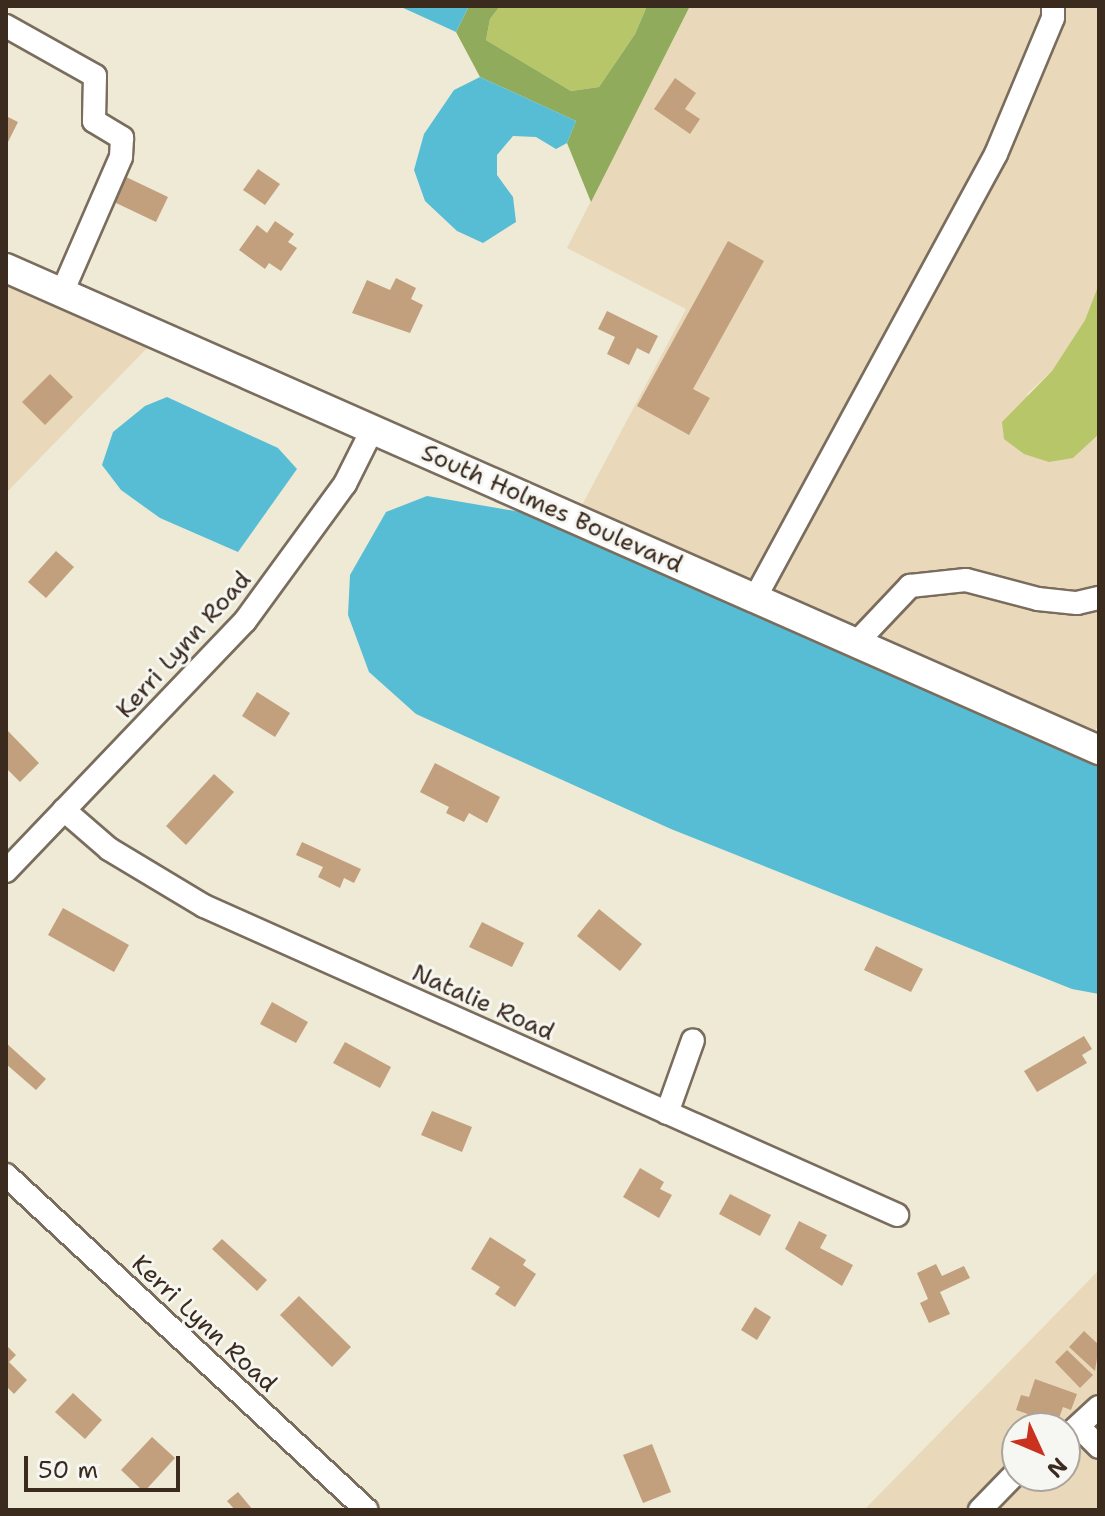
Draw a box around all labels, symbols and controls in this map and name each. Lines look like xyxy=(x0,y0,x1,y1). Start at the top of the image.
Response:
street label: South Holmes Boulevard xyxy=(417,438,687,580)
street label: Kerri Lynn Road xyxy=(111,566,257,724)
street label: Natalie Road xyxy=(407,959,559,1047)
street label: Kerri Lynn Road xyxy=(126,1250,282,1398)
north arrow xyxy=(1001,1412,1081,1492)
scale bar xyxy=(28,1440,184,1490)
text: N xyxy=(1041,1451,1074,1484)
text: 50 m xyxy=(38,1454,98,1486)

